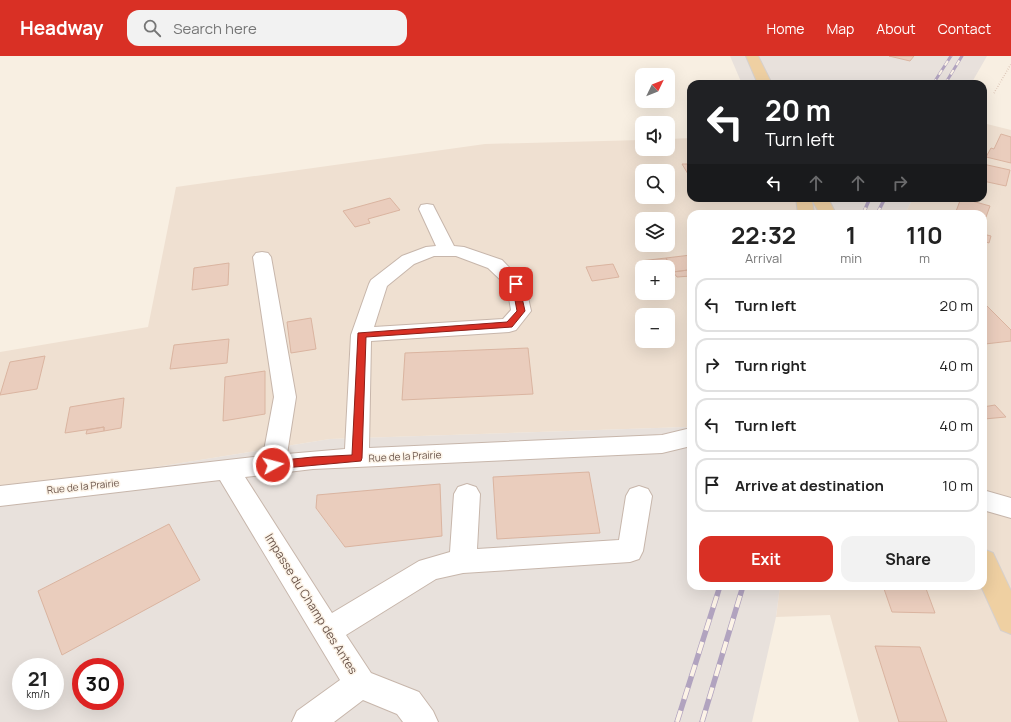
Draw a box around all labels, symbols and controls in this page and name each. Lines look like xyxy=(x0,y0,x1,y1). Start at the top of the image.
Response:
search box xyxy=(127,10,407,46)
text: Headway xyxy=(20,15,103,41)
icon: search xyxy=(141,17,163,39)
text: Search here xyxy=(173,18,257,39)
text: Home xyxy=(767,19,804,38)
text: Map xyxy=(826,19,854,38)
text: About xyxy=(876,19,916,38)
text: Contact xyxy=(938,19,991,38)
north arrow xyxy=(635,68,675,108)
map controls xyxy=(635,68,675,348)
text: 20 m xyxy=(765,91,831,129)
icon: left xyxy=(699,96,751,148)
button: sound xyxy=(635,116,675,156)
text: Turn left xyxy=(765,127,835,151)
button: search xyxy=(635,164,675,204)
icon: left xyxy=(763,172,785,194)
icon: ahead xyxy=(805,172,827,194)
icon: ahead xyxy=(847,172,869,194)
icon: right xyxy=(889,172,911,194)
button: layers xyxy=(635,212,675,252)
text: 22:32 xyxy=(731,218,796,251)
text: 1 xyxy=(846,218,856,251)
text: 110 xyxy=(906,218,943,251)
text: Arrival xyxy=(745,249,782,267)
text: min xyxy=(840,249,862,267)
text: m xyxy=(919,249,930,267)
button: + xyxy=(635,260,675,300)
pin xyxy=(499,267,533,301)
icon: arrive xyxy=(505,273,527,295)
icon: left xyxy=(701,294,723,316)
text: Turn left xyxy=(735,295,797,316)
text: 20 m xyxy=(940,295,973,316)
button: − xyxy=(635,308,675,348)
icon: right xyxy=(701,354,723,376)
text: Turn right xyxy=(735,355,806,376)
text: 40 m xyxy=(939,355,973,376)
icon: left xyxy=(701,414,723,436)
text: Turn left xyxy=(735,415,797,436)
text: 40 m xyxy=(939,415,973,436)
position arrow xyxy=(252,444,294,486)
street label: Rue de la Prairie xyxy=(368,447,442,465)
icon: arrive xyxy=(701,474,723,496)
street label: Rue de la Prairie xyxy=(46,475,120,497)
text: Arrive at destination xyxy=(735,475,884,496)
text: 10 m xyxy=(942,475,973,496)
street label: Impasse du Champ des Antes xyxy=(261,530,362,677)
button: Exit xyxy=(699,536,833,582)
button: Share xyxy=(841,536,975,582)
speed limit sign: 30 xyxy=(72,658,124,710)
text: 21 xyxy=(28,665,48,692)
text: km/h xyxy=(26,687,50,701)

